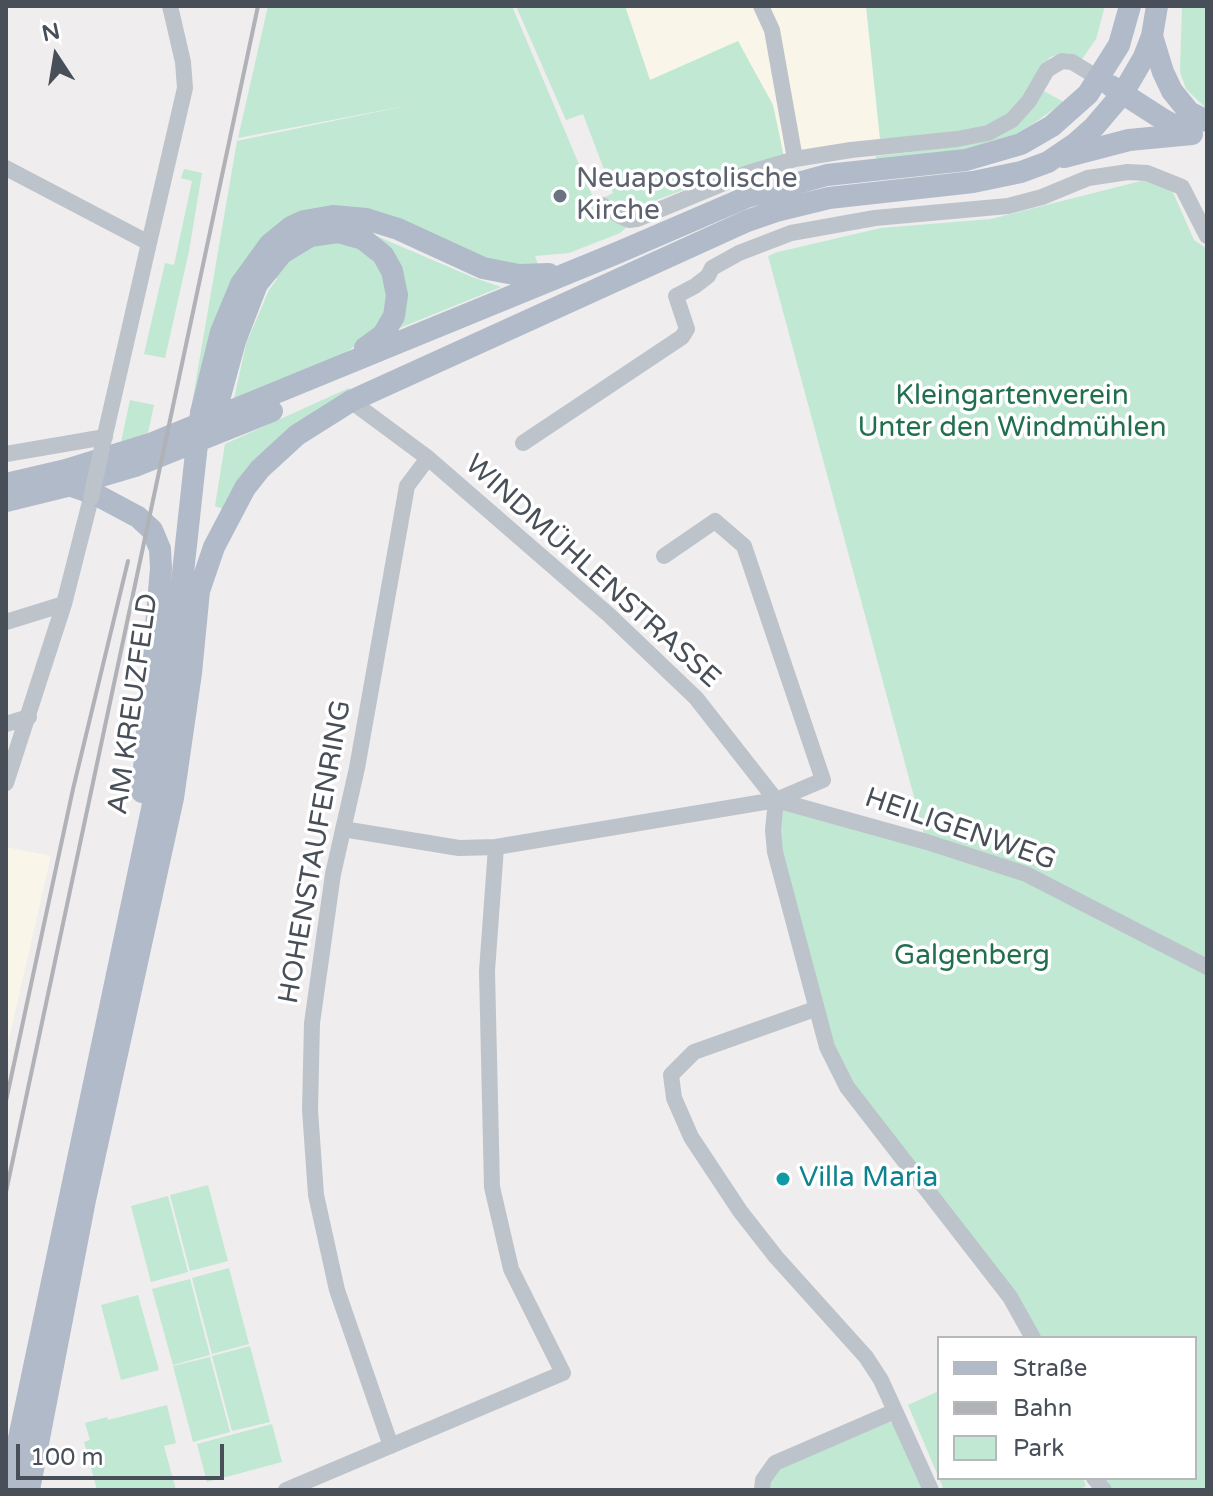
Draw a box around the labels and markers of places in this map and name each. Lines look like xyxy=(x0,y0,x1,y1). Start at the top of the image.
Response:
place label: Neuapostolische Kirche xyxy=(576,163,797,229)
marker: Neuapostolische Kirche xyxy=(551,187,569,205)
place label: Villa Maria xyxy=(799,1162,938,1196)
marker: Villa Maria xyxy=(774,1170,792,1188)

